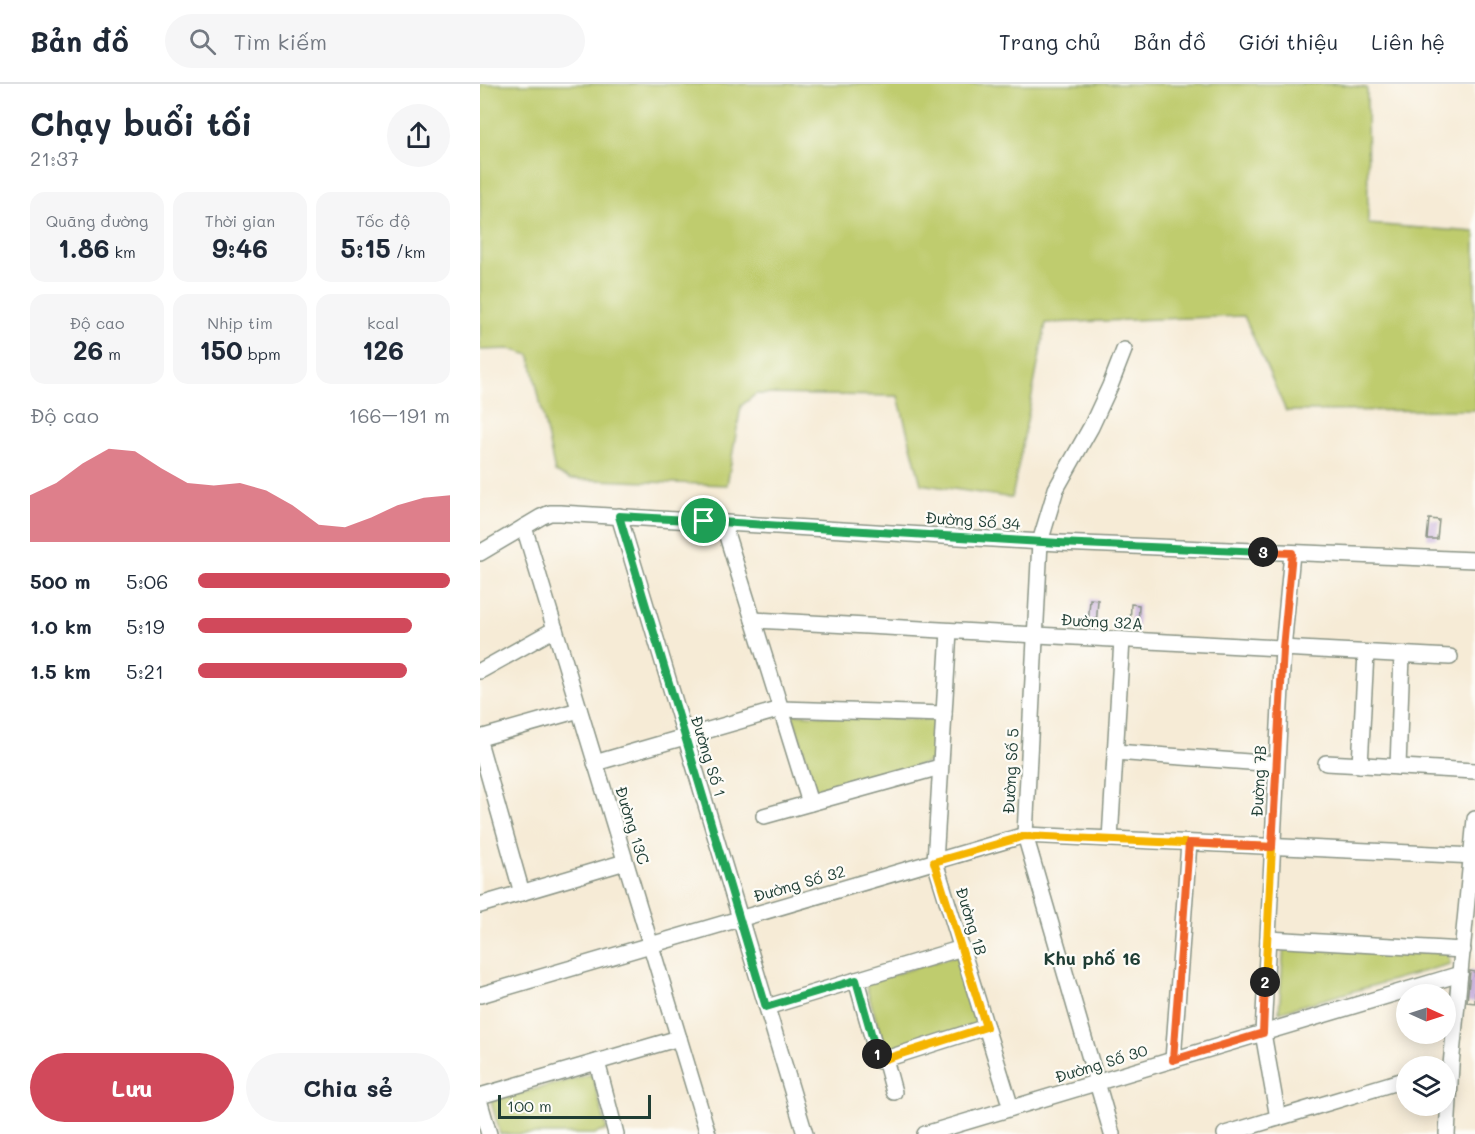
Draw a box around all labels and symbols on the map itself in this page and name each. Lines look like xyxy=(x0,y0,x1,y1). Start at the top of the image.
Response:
pin xyxy=(678,495,729,546)
street label: Đường Số 34 xyxy=(925,506,1022,534)
pin: 3 xyxy=(1248,537,1278,567)
street label: Đường 32A xyxy=(1060,608,1144,634)
street label: Đường Số 1 xyxy=(687,713,731,799)
street label: Đường Số 5 xyxy=(997,728,1023,814)
street label: Đường 7B xyxy=(1246,745,1270,817)
street label: Đường 13C xyxy=(611,783,655,867)
street label: Đường Số 32 xyxy=(750,860,848,906)
street label: Đường 1B xyxy=(952,884,992,958)
district label: Khu phố 16 xyxy=(1043,946,1141,970)
pin: 2 xyxy=(1250,967,1280,997)
north arrow xyxy=(1396,984,1456,1044)
pin: 1 xyxy=(862,1039,892,1069)
street label: Đường Số 30 xyxy=(1052,1039,1150,1087)
scale bar xyxy=(498,1092,651,1120)

